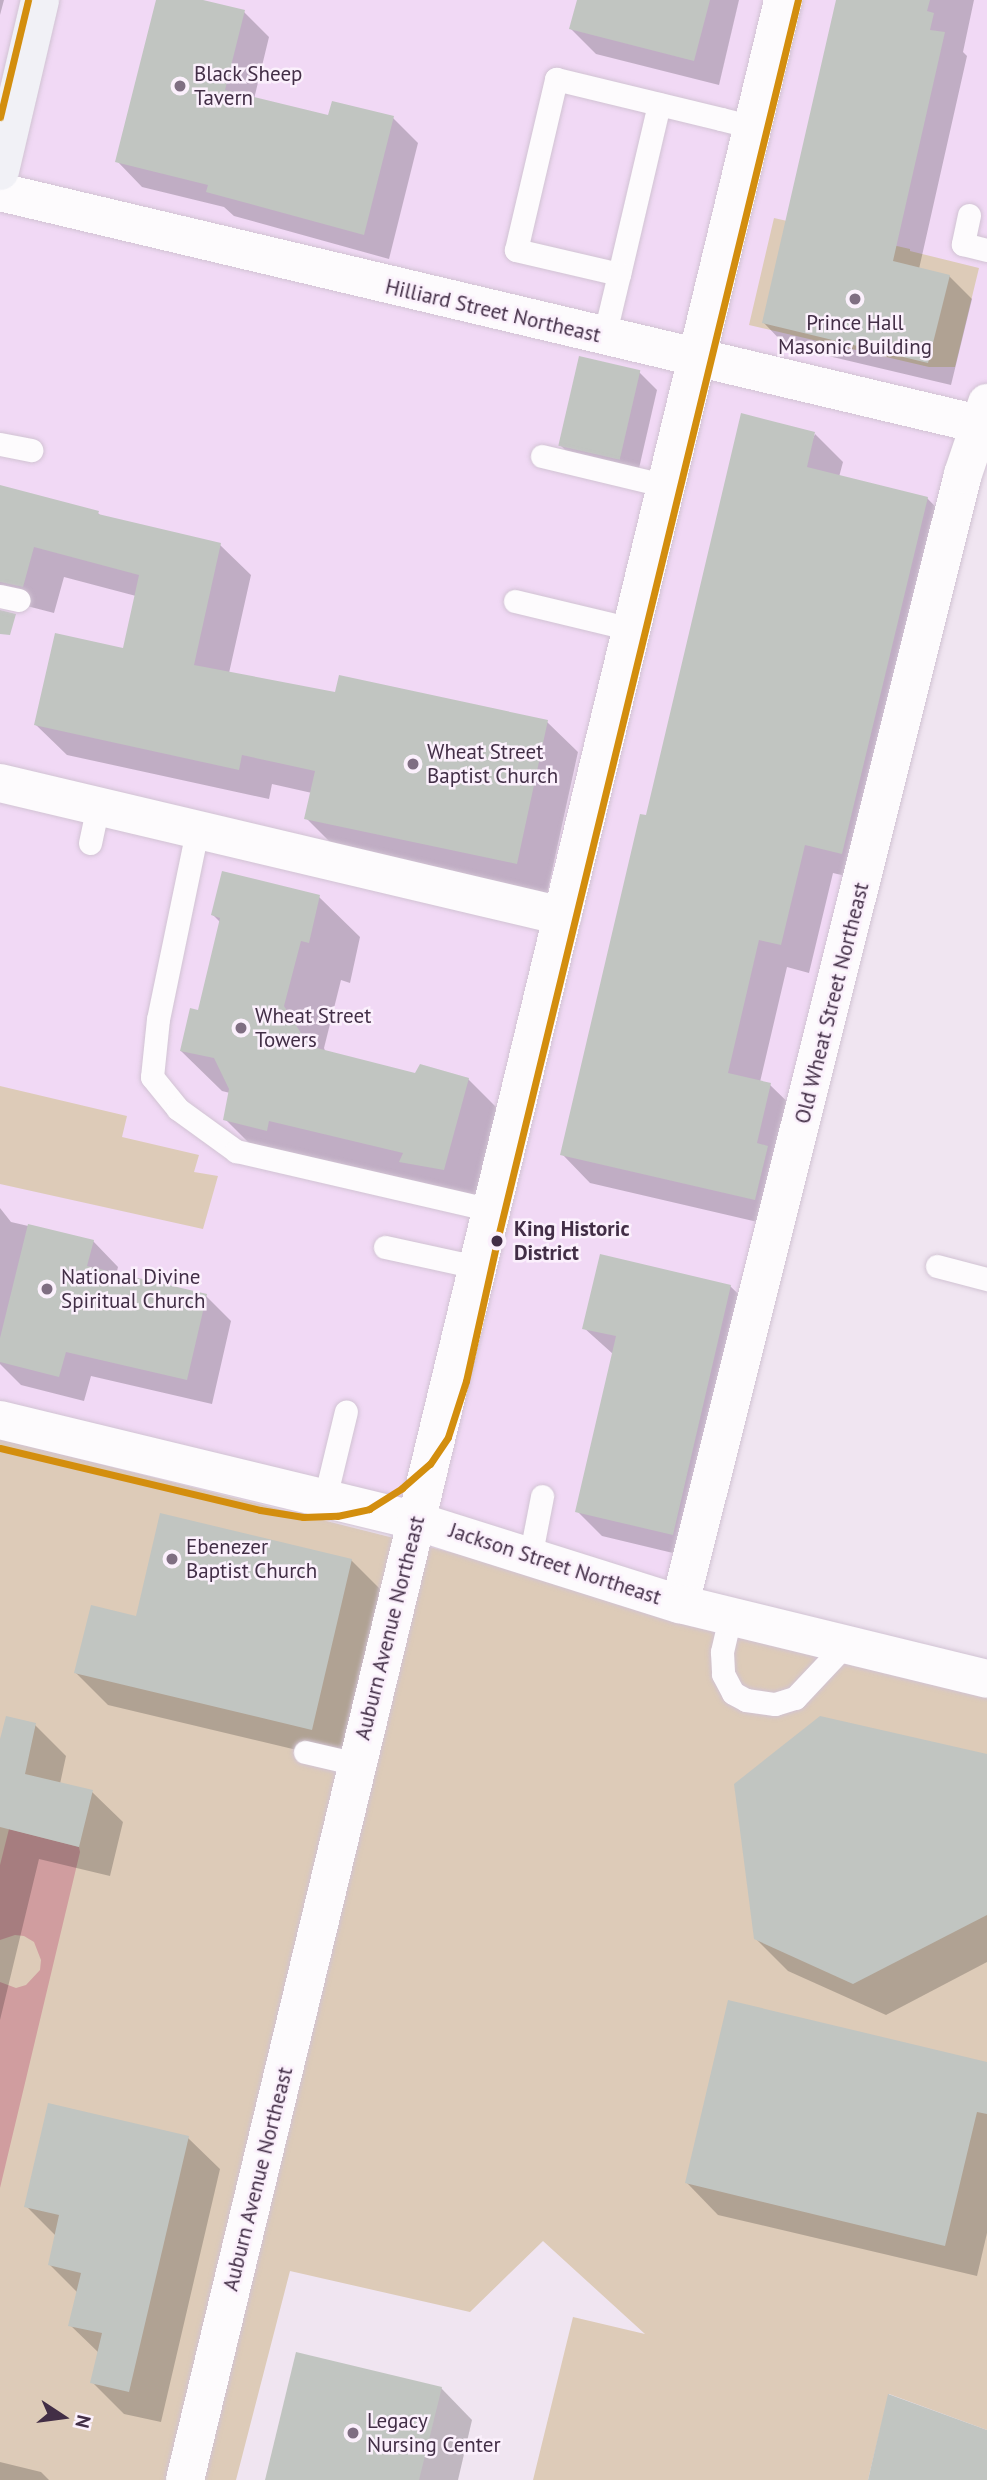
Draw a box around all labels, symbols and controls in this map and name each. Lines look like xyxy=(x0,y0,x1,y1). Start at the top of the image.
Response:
place label: Black Sheep Tavern xyxy=(194,61,303,111)
marker: Black Sheep Tavern xyxy=(172,78,188,94)
street label: Hilliard Street Northeast xyxy=(383,274,603,348)
marker: Prince Hall Masonic Building xyxy=(847,291,863,307)
place label: Prince Hall Masonic Building xyxy=(778,310,932,360)
place label: Wheat Street Baptist Church xyxy=(427,739,558,789)
marker: Wheat Street Baptist Church xyxy=(405,756,421,772)
street label: Old Wheat Street Northeast xyxy=(790,880,874,1126)
place label: Wheat Street Towers xyxy=(255,1003,371,1053)
marker: Wheat Street Towers xyxy=(233,1020,249,1036)
place label: King Historic District xyxy=(514,1216,629,1266)
marker: King Historic District xyxy=(486,1230,508,1252)
place label: National Divine Spiritual Church xyxy=(61,1264,205,1314)
marker: National Divine Spiritual Church xyxy=(39,1281,55,1297)
street label: Auburn Avenue Northeast xyxy=(350,1513,430,1743)
street label: Jackson Street Northeast xyxy=(446,1518,664,1610)
place label: Ebenezer Baptist Church xyxy=(186,1534,317,1584)
marker: Ebenezer Baptist Church xyxy=(164,1551,180,1567)
street label: Auburn Avenue Northeast xyxy=(218,2064,298,2294)
north arrow xyxy=(28,2382,98,2452)
place label: Legacy Nursing Center xyxy=(367,2408,501,2458)
text: N xyxy=(70,2413,97,2430)
marker: Legacy Nursing Center xyxy=(345,2425,361,2441)

